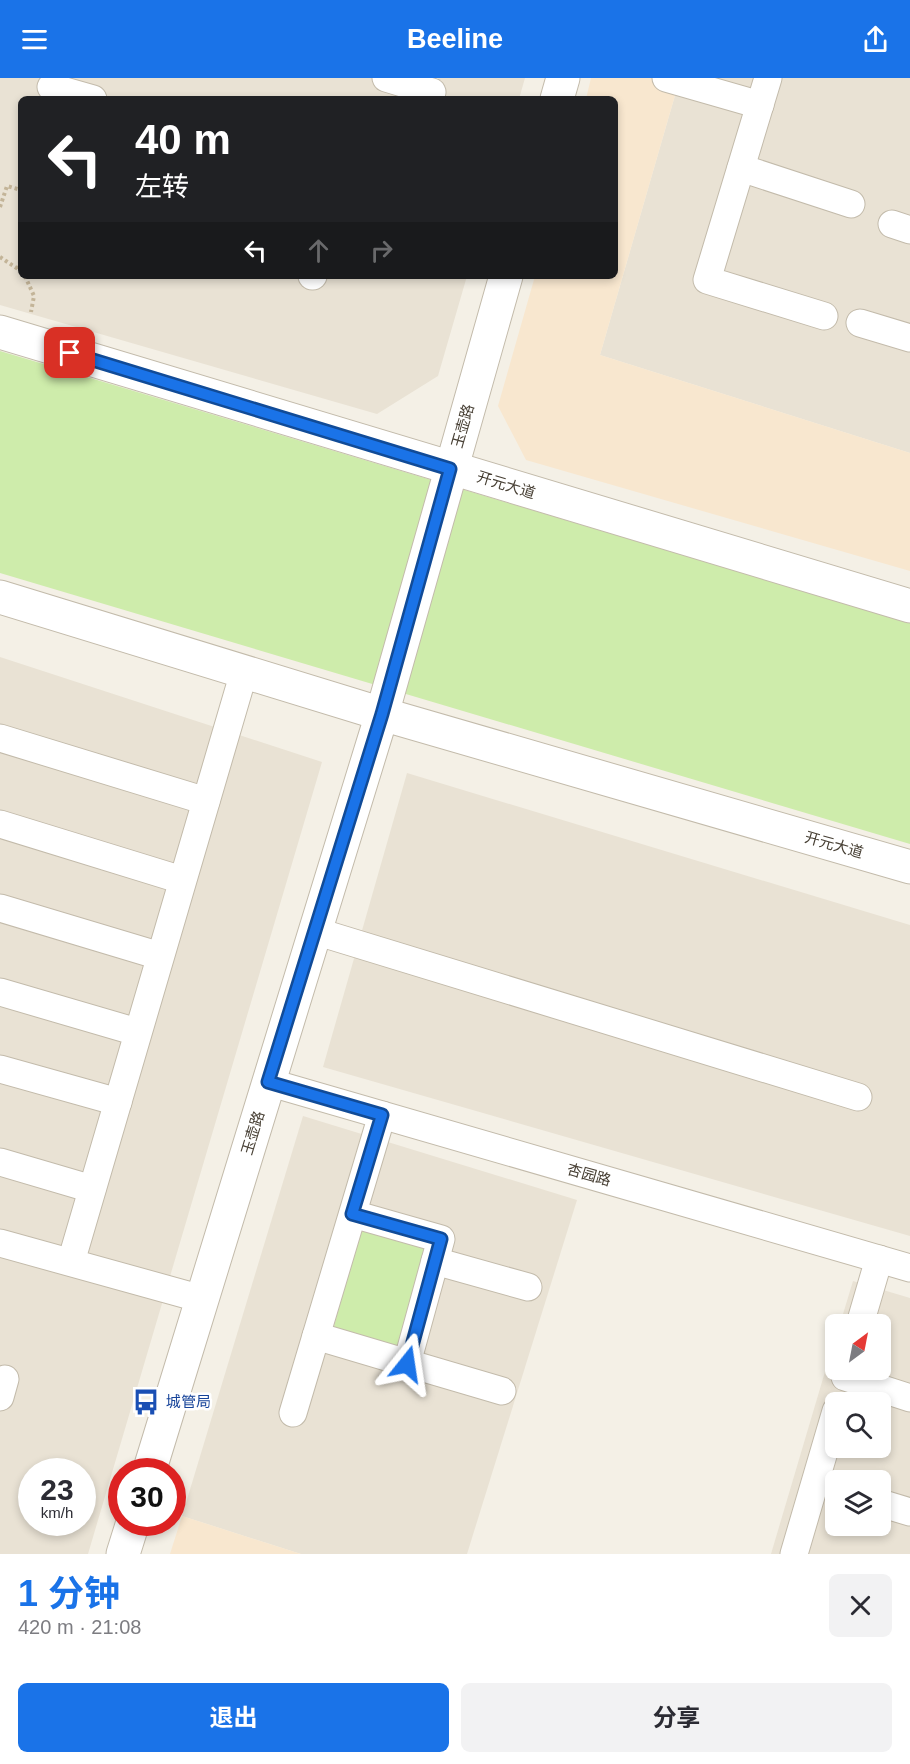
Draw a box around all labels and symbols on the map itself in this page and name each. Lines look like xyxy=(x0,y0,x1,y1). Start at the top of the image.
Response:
pin xyxy=(44,327,95,378)
street label: 玉壶路 xyxy=(448,402,477,450)
street label: 开元大道 xyxy=(475,468,537,501)
street label: 开元大道 xyxy=(803,828,865,861)
street label: 玉壶路 xyxy=(238,1109,267,1157)
street label: 杏园路 xyxy=(565,1160,613,1189)
north arrow xyxy=(825,1314,891,1380)
position arrow xyxy=(375,1332,439,1396)
bus stop icon: 城管局 xyxy=(131,1387,161,1417)
place label: 城管局 xyxy=(166,1393,211,1410)
speed limit sign: 30 xyxy=(108,1458,186,1536)

